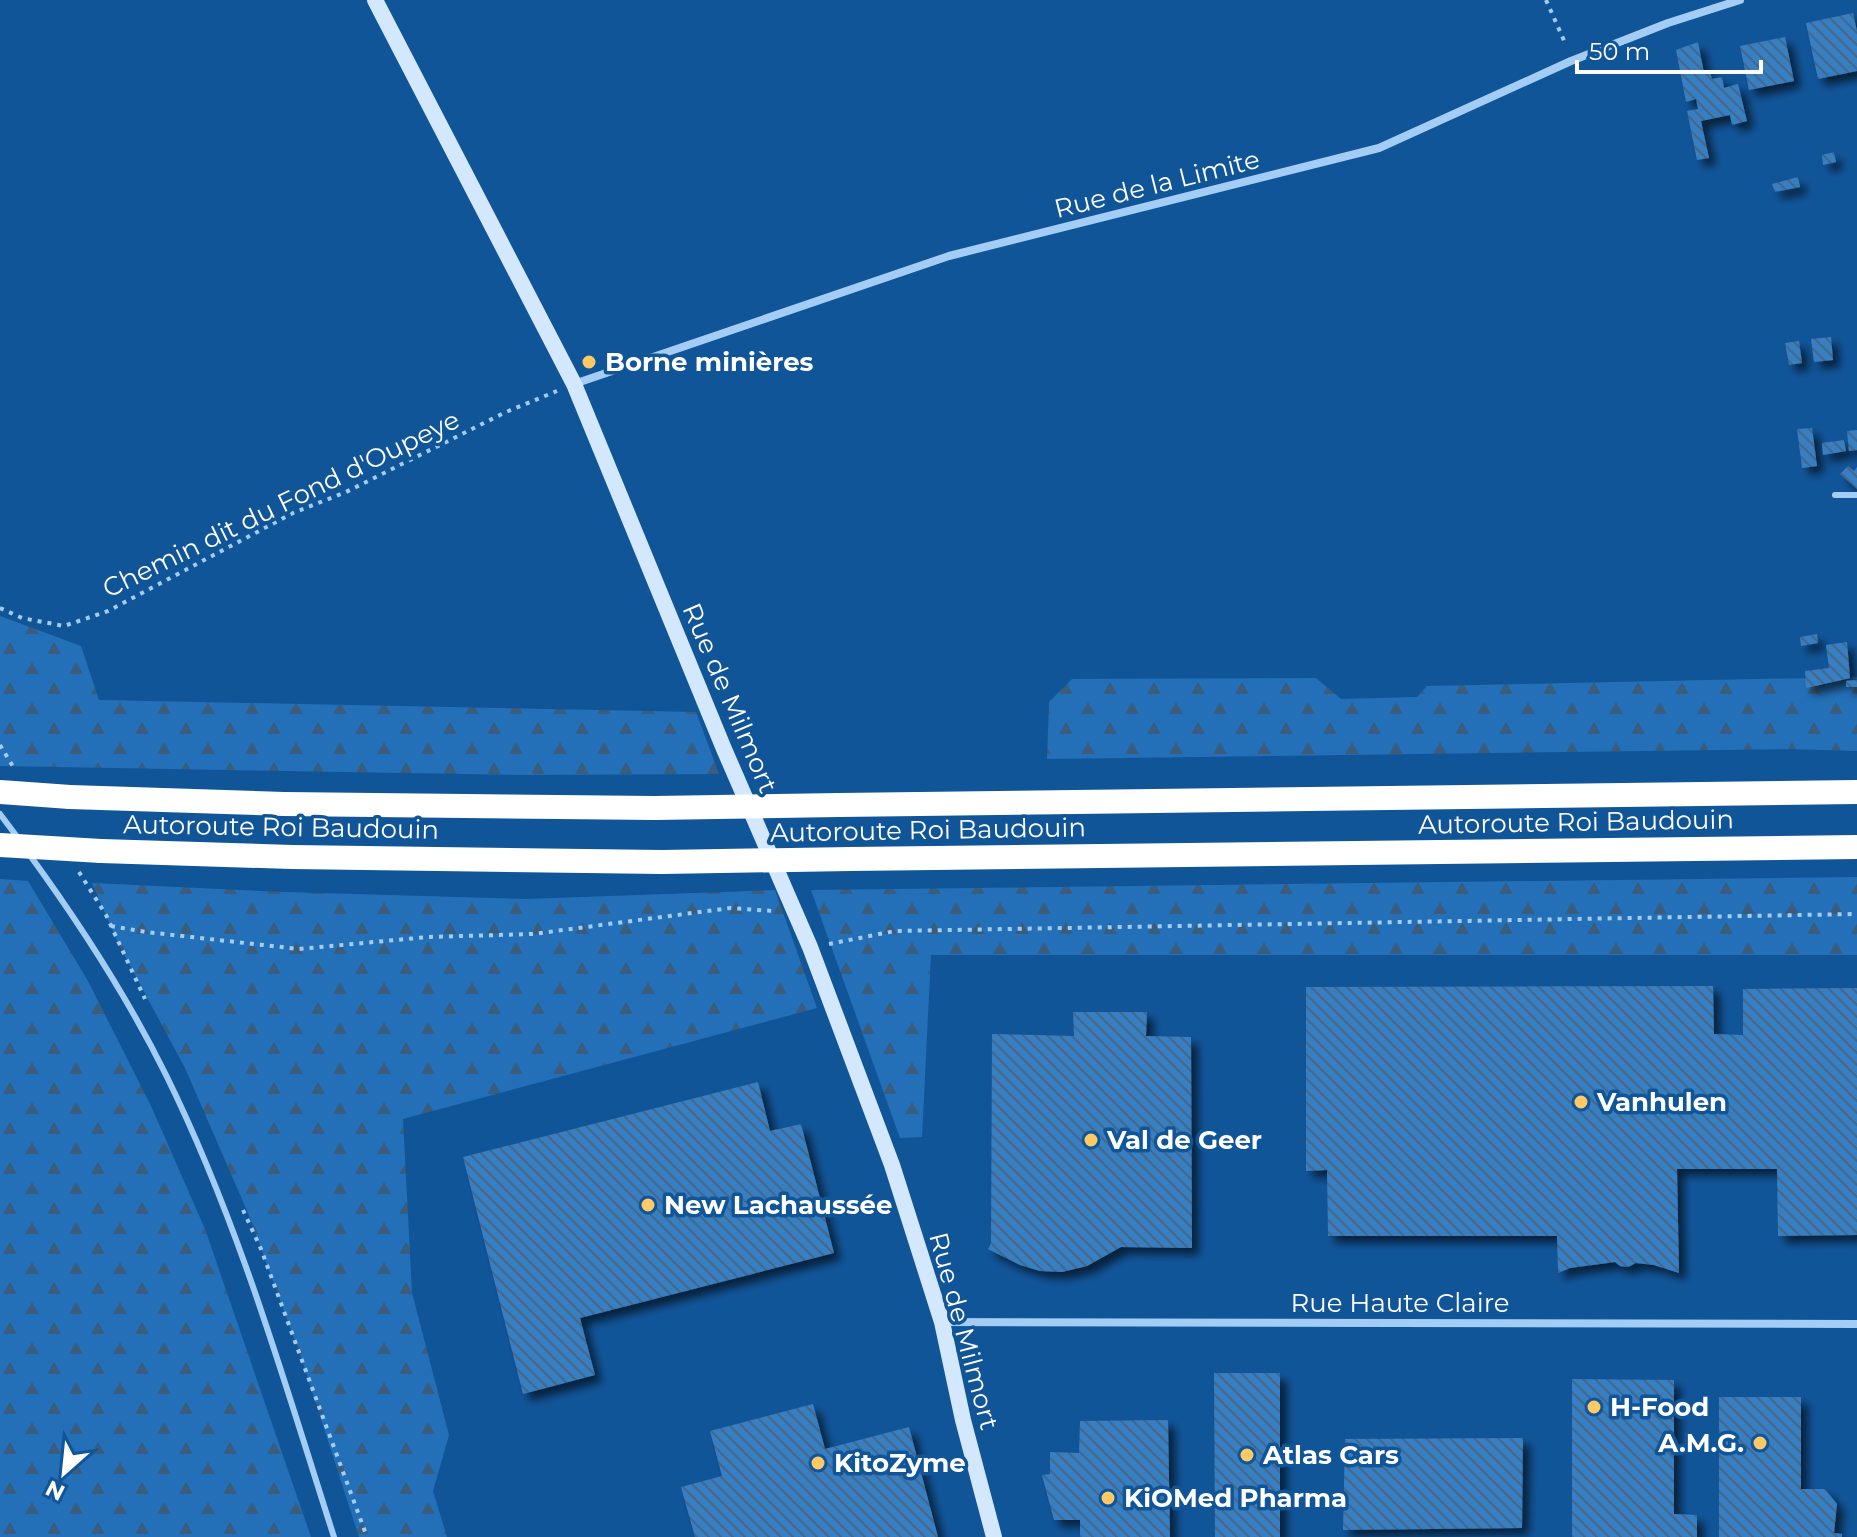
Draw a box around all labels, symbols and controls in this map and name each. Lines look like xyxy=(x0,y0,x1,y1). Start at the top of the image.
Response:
scale bar xyxy=(1577,24,1761,74)
text: 50 m xyxy=(1589,37,1650,66)
street label: Rue de la Limite xyxy=(1051,143,1263,225)
place label: Borne minières xyxy=(605,346,814,378)
marker: Borne minières xyxy=(580,353,598,371)
street label: Chemin dit du Fond d'Oupeye xyxy=(97,403,465,605)
street label: Rue de Milmort xyxy=(676,598,784,798)
street label: Autoroute Roi Baudouin xyxy=(1418,803,1734,841)
street label: Autoroute Roi Baudouin xyxy=(123,808,439,846)
street label: Autoroute Roi Baudouin xyxy=(770,811,1086,849)
place label: Vanhulen xyxy=(1596,1086,1727,1118)
marker: Vanhulen xyxy=(1572,1093,1590,1111)
place label: Val de Geer xyxy=(1106,1124,1262,1156)
marker: Val de Geer xyxy=(1082,1131,1100,1149)
place label: New Lachaussée xyxy=(664,1189,892,1221)
marker: New Lachaussée xyxy=(639,1196,657,1214)
street label: Rue de Milmort xyxy=(922,1229,1006,1433)
street label: Rue Haute Claire xyxy=(1291,1287,1509,1319)
place label: H-Food xyxy=(1610,1391,1709,1423)
marker: H-Food xyxy=(1585,1398,1603,1416)
place label: A.M.G. xyxy=(1657,1427,1744,1459)
north arrow xyxy=(24,1433,104,1513)
marker: A.M.G. xyxy=(1751,1434,1769,1452)
place label: Atlas Cars xyxy=(1262,1439,1399,1471)
marker: Atlas Cars xyxy=(1238,1446,1256,1464)
place label: KitoZyme xyxy=(834,1447,966,1479)
marker: KitoZyme xyxy=(809,1454,827,1472)
text: N xyxy=(41,1474,69,1506)
place label: KiOMed Pharma xyxy=(1124,1482,1347,1514)
marker: KiOMed Pharma xyxy=(1099,1489,1117,1507)

